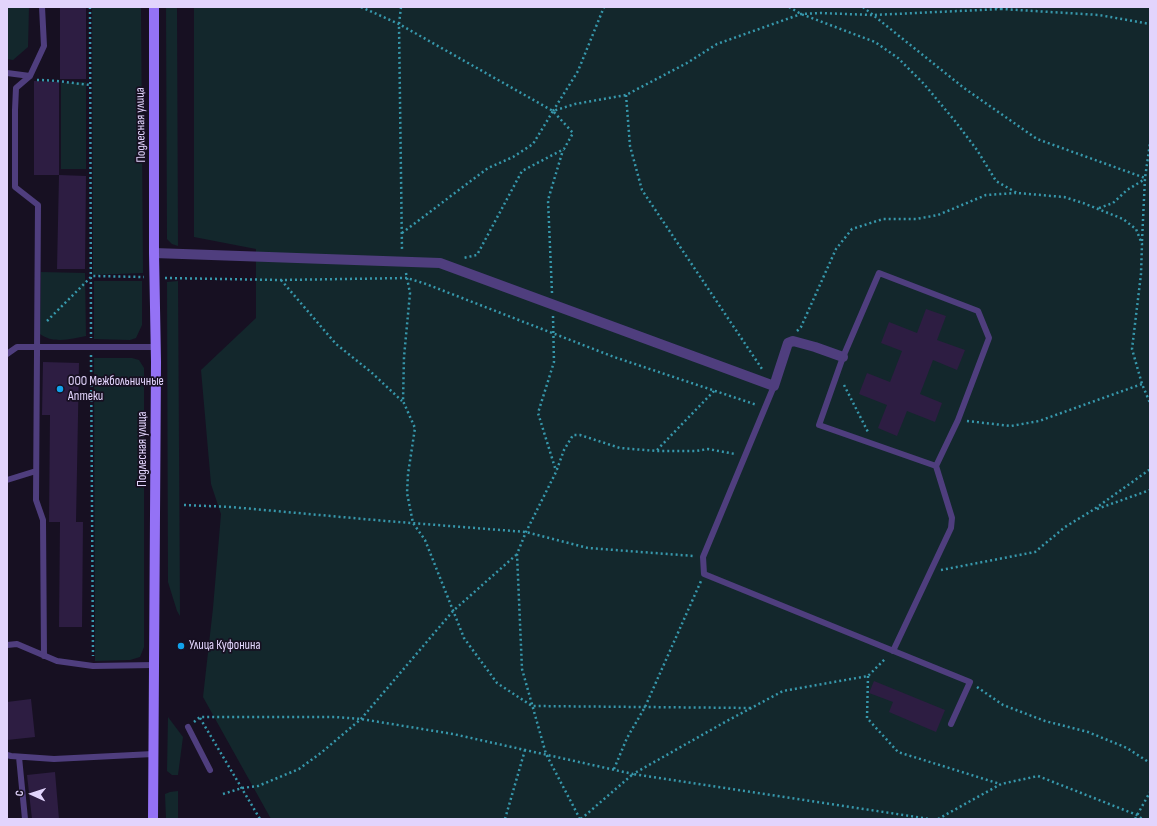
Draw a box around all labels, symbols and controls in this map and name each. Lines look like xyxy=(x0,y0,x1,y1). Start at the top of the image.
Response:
street label: Подлесная улица xyxy=(133,87,149,163)
place label: ООО Межбольничные Аптеки xyxy=(68,374,164,405)
marker: ООО Межбольничные Аптеки xyxy=(55,384,65,394)
street label: Подлесная улица xyxy=(135,411,151,487)
place label: Улица Куфонина xyxy=(189,638,260,654)
marker: Улица Куфонина xyxy=(176,641,186,651)
north arrow xyxy=(12,774,52,814)
text: С xyxy=(13,790,26,797)

